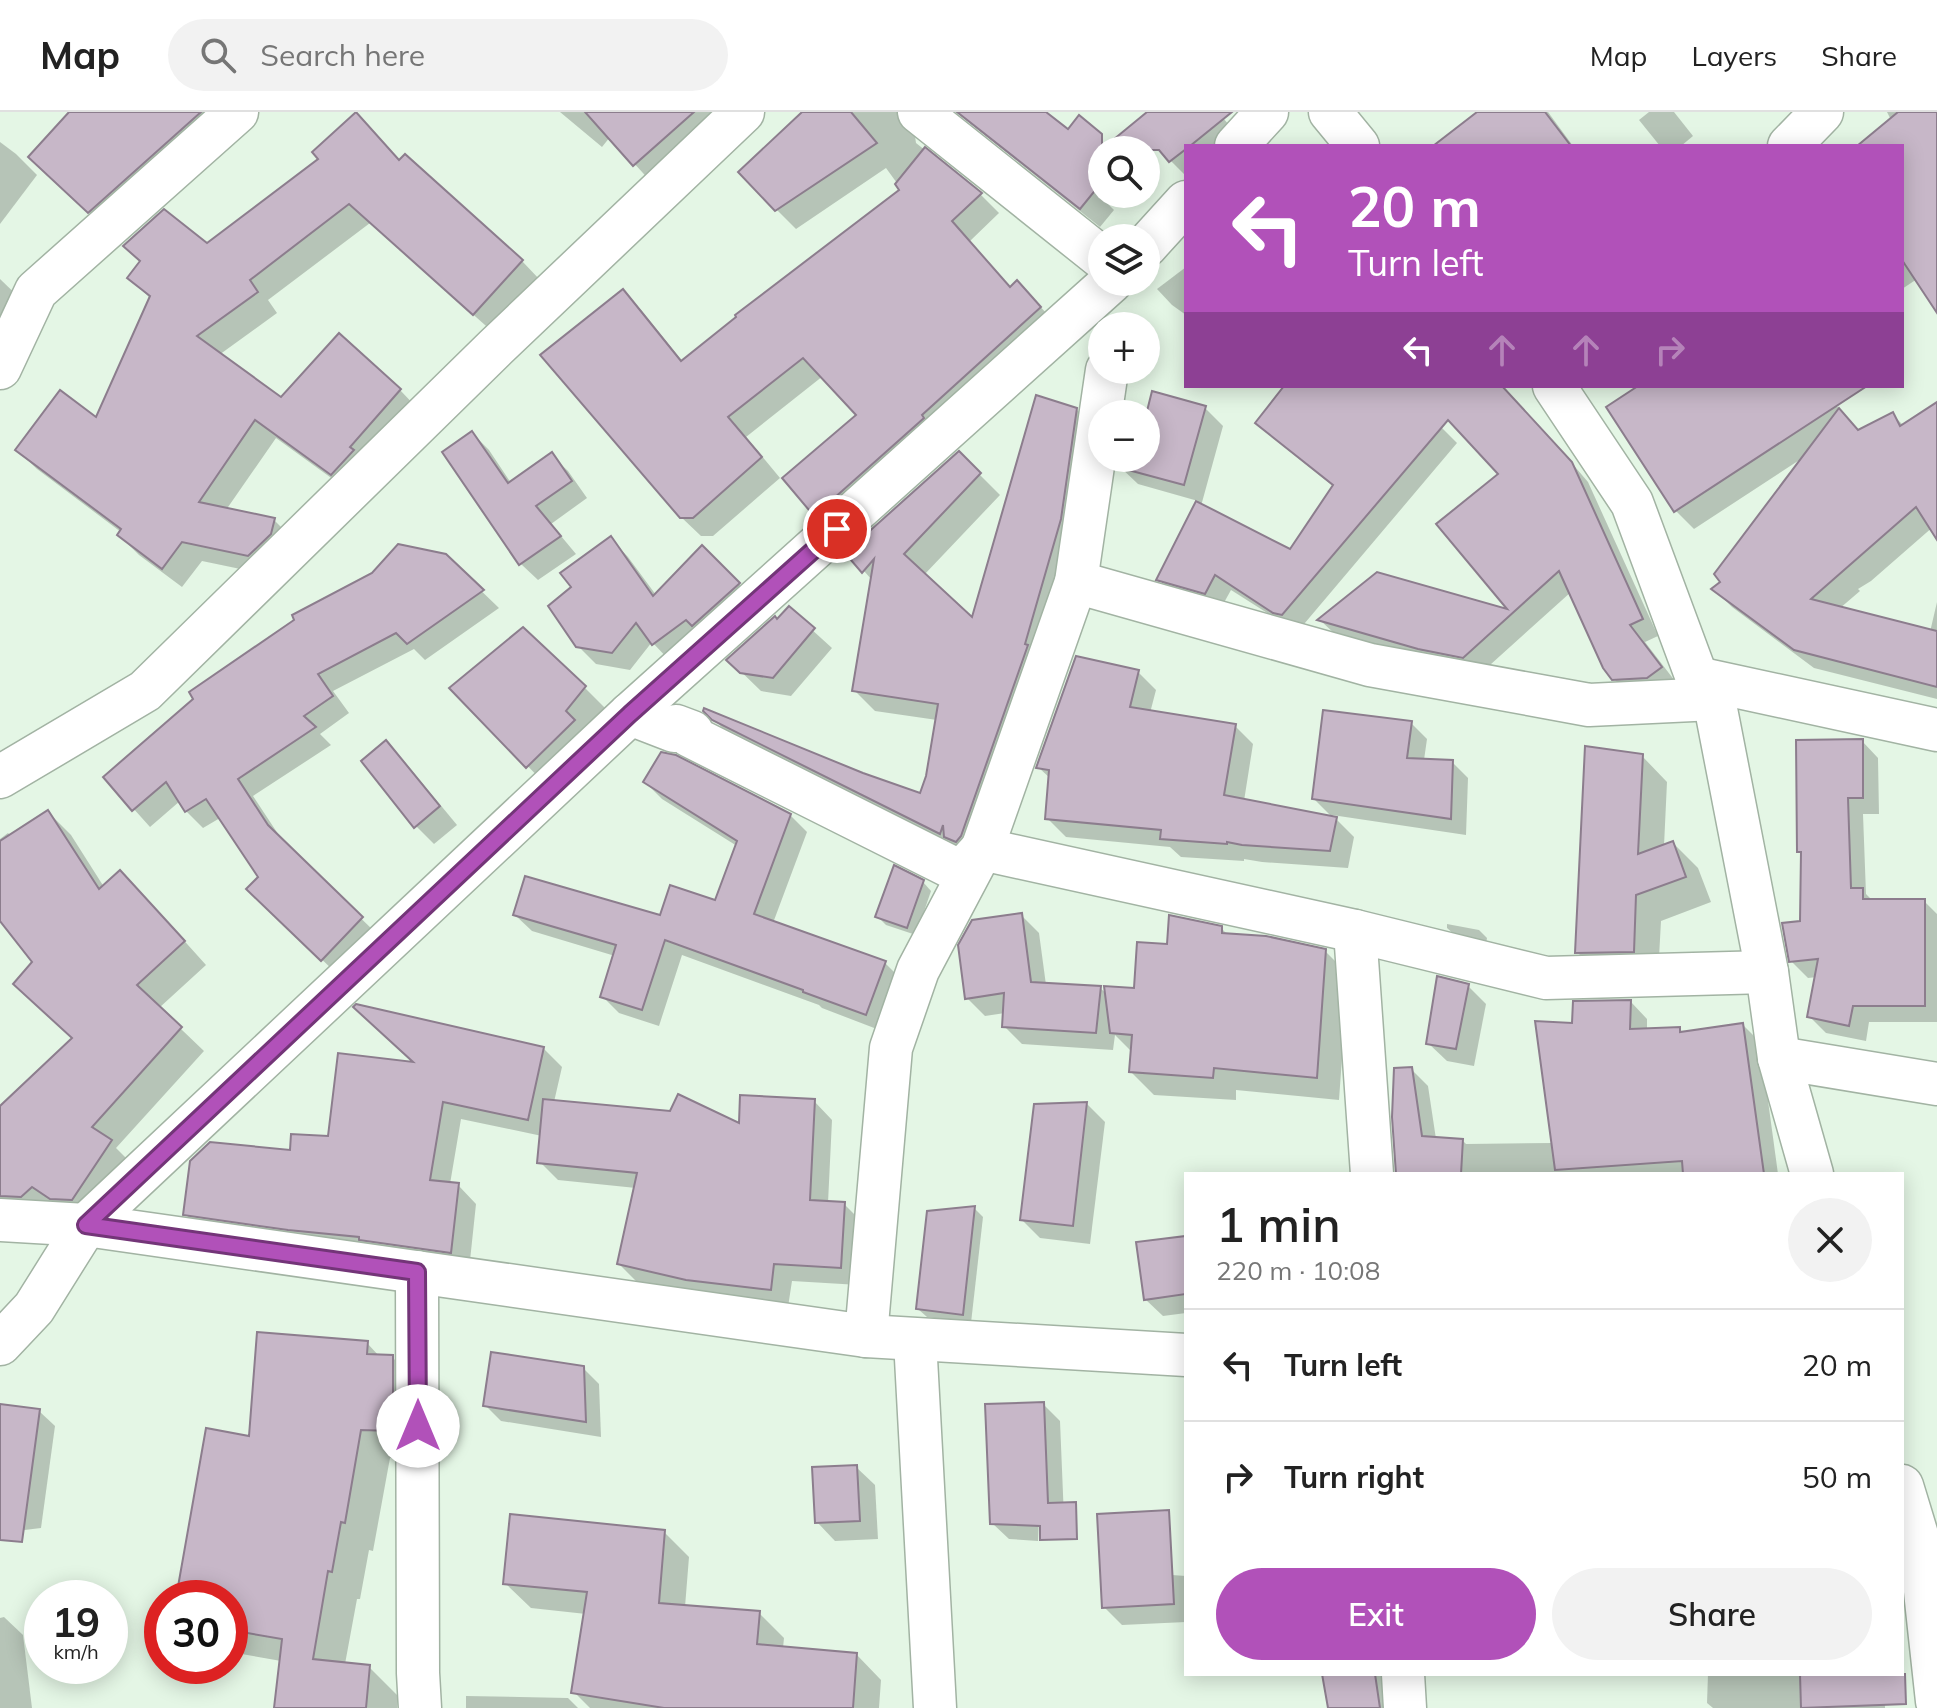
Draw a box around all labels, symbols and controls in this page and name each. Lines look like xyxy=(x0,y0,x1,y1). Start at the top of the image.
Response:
search box xyxy=(168,19,728,91)
text: Map xyxy=(40,31,120,79)
icon: search xyxy=(196,33,240,77)
text: Search here xyxy=(260,36,425,74)
text: Map xyxy=(1590,38,1647,73)
text: Layers xyxy=(1691,38,1777,73)
text: Share xyxy=(1821,38,1897,73)
map controls xyxy=(1088,136,1160,472)
button: search xyxy=(1088,136,1160,208)
text: 20 m xyxy=(1348,171,1481,241)
icon: left xyxy=(1216,176,1320,280)
button: layers xyxy=(1088,224,1160,296)
text: Turn left xyxy=(1348,240,1484,285)
button: + xyxy=(1088,312,1160,384)
icon: left xyxy=(1396,328,1440,372)
icon: ahead xyxy=(1480,328,1524,372)
icon: ahead xyxy=(1564,328,1608,372)
icon: right xyxy=(1648,328,1692,372)
button: − xyxy=(1088,400,1160,472)
pin xyxy=(803,495,871,563)
icon: arrive xyxy=(815,507,859,551)
text: 1 min xyxy=(1216,1194,1341,1254)
button: close xyxy=(1788,1198,1872,1282)
text: 220 m · 10:08 xyxy=(1216,1254,1380,1287)
icon: left xyxy=(1216,1343,1260,1387)
text: Turn left xyxy=(1284,1346,1402,1384)
text: 20 m xyxy=(1802,1346,1872,1384)
position arrow xyxy=(376,1384,460,1468)
icon: right xyxy=(1216,1455,1260,1499)
text: Turn right xyxy=(1284,1458,1424,1496)
text: 50 m xyxy=(1802,1458,1872,1496)
button: Exit xyxy=(1216,1568,1536,1660)
button: Share xyxy=(1552,1568,1872,1660)
speed limit sign: 30 xyxy=(144,1580,248,1684)
text: 19 xyxy=(52,1597,100,1647)
text: km/h xyxy=(53,1639,99,1664)

